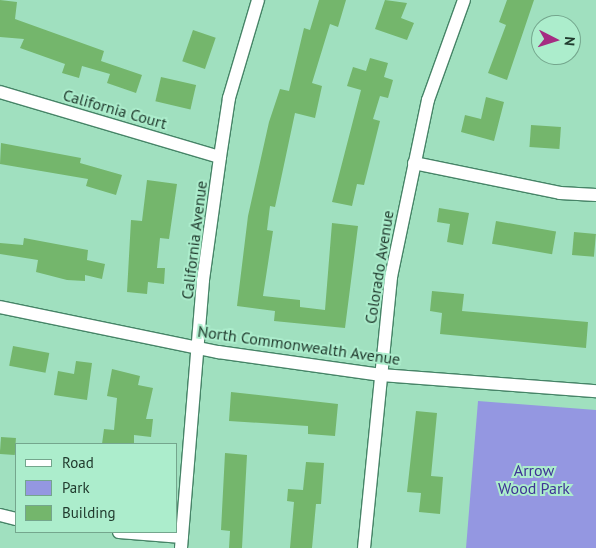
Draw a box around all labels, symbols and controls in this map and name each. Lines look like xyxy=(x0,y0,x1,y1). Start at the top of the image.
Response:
north arrow xyxy=(531,15,581,65)
text: N xyxy=(561,36,579,47)
street label: California Court xyxy=(61,85,169,133)
street label: California Avenue xyxy=(177,179,211,301)
street label: Colorado Avenue xyxy=(361,209,397,325)
street label: North Commonwealth Avenue xyxy=(196,321,402,369)
legend xyxy=(15,443,178,533)
text: Road xyxy=(62,453,94,472)
park label: Arrow Wood Park xyxy=(498,460,570,498)
text: Park xyxy=(62,478,90,497)
text: Building xyxy=(62,503,116,522)

